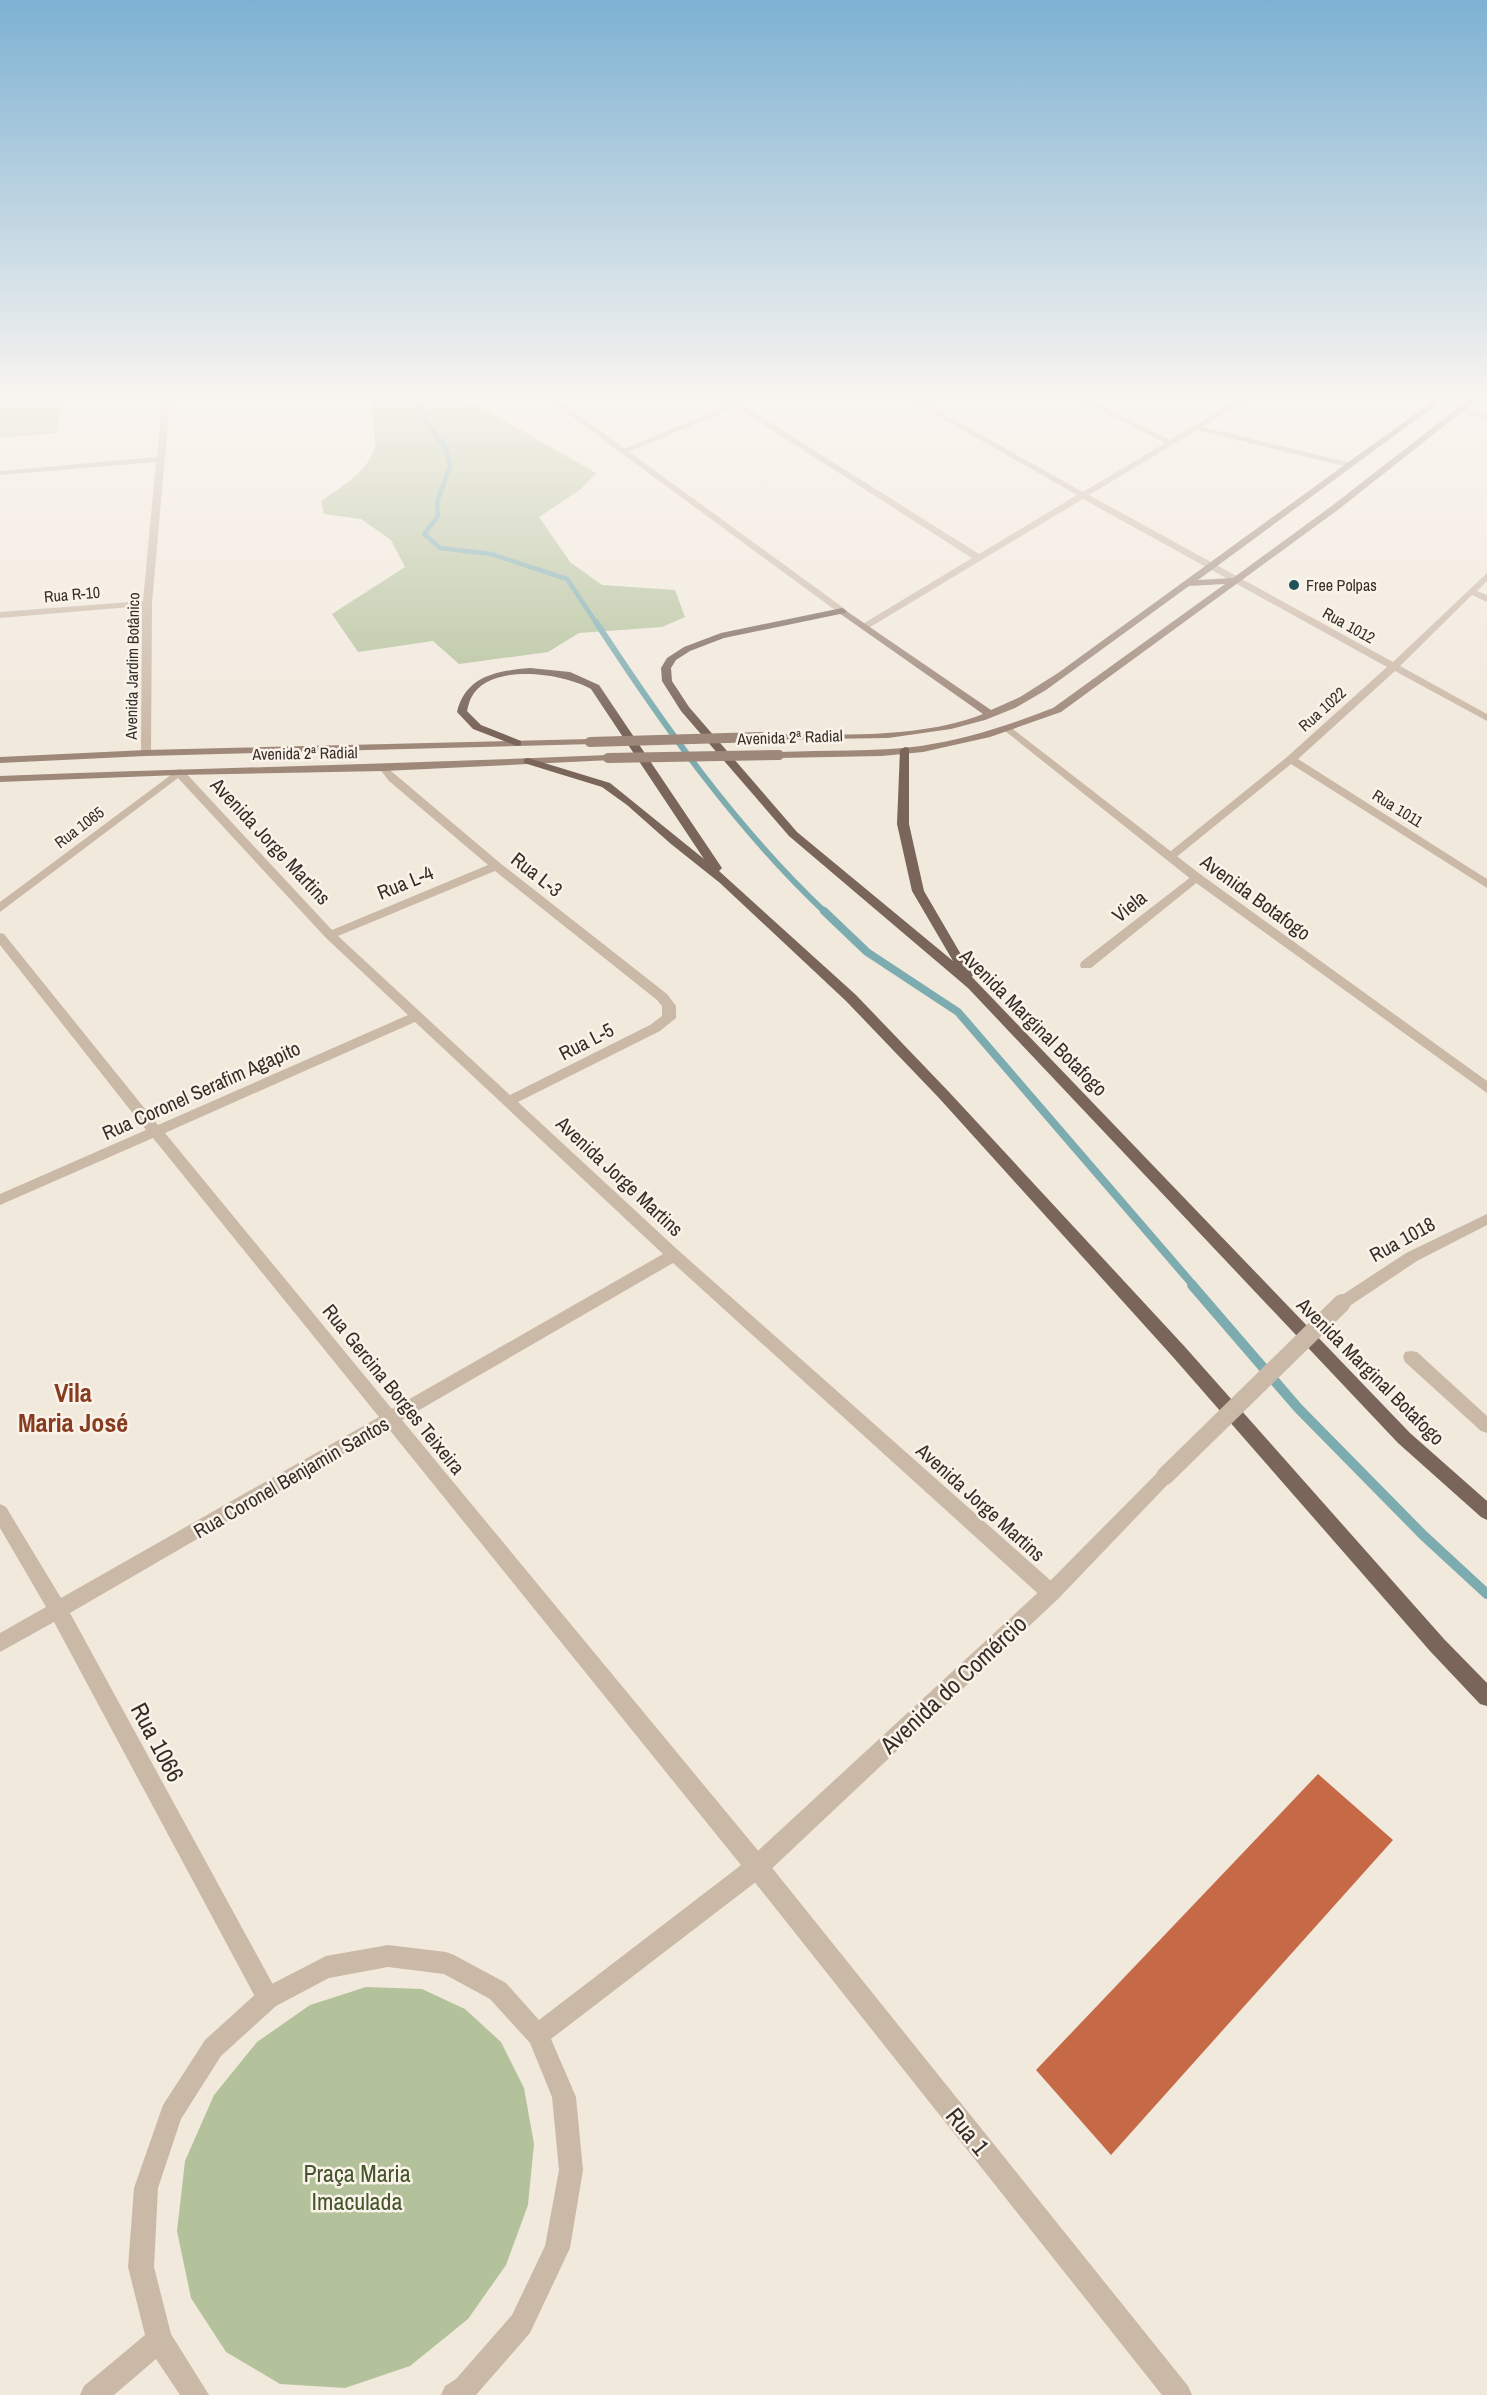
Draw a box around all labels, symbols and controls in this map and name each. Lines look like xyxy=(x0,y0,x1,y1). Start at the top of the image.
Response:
place label: Free Polpas xyxy=(1306,574,1377,596)
marker: Free Polpas xyxy=(1287,578,1301,592)
street label: Rua R-10 xyxy=(43,581,101,607)
street label: Avenida Jardim Botânico xyxy=(120,592,144,741)
street label: Rua 1012 xyxy=(1319,602,1379,648)
street label: Rua 1022 xyxy=(1293,682,1351,736)
street label: Avenida 2ª Radial xyxy=(736,724,843,750)
street label: Avenida 2ª Radial xyxy=(251,741,358,765)
street label: Avenida Jorge Martins xyxy=(204,771,337,910)
street label: Rua 1011 xyxy=(1368,784,1428,833)
street label: Rua 1065 xyxy=(50,801,108,853)
street label: Rua L-3 xyxy=(506,845,568,903)
street label: Avenida Botafogo xyxy=(1195,847,1317,946)
street label: Rua L-4 xyxy=(373,859,437,905)
street label: Viela xyxy=(1106,884,1152,928)
street label: Avenida Marginal Botafogo xyxy=(954,942,1114,1102)
street label: Rua L-5 xyxy=(554,1016,618,1066)
street label: Rua Coronel Serafim Agapito xyxy=(98,1034,304,1146)
street label: Avenida Jorge Martins xyxy=(550,1109,689,1242)
street label: Rua 1018 xyxy=(1364,1210,1440,1268)
street label: Avenida Marginal Botafogo xyxy=(1291,1291,1451,1451)
street label: Rua Gercina Borges Teixeira xyxy=(317,1298,471,1480)
district label: Vila Maria José xyxy=(18,1375,128,1440)
street label: Rua Coronel Benjamin Santos xyxy=(188,1410,394,1544)
street label: Avenida Jorge Martins xyxy=(910,1436,1051,1567)
street label: Avenida do Comércio xyxy=(872,1608,1033,1761)
street label: Rua 1066 xyxy=(124,1697,192,1787)
street label: Rua 1 xyxy=(939,2101,997,2162)
park label: Praça Maria Imaculada xyxy=(303,2157,411,2217)

